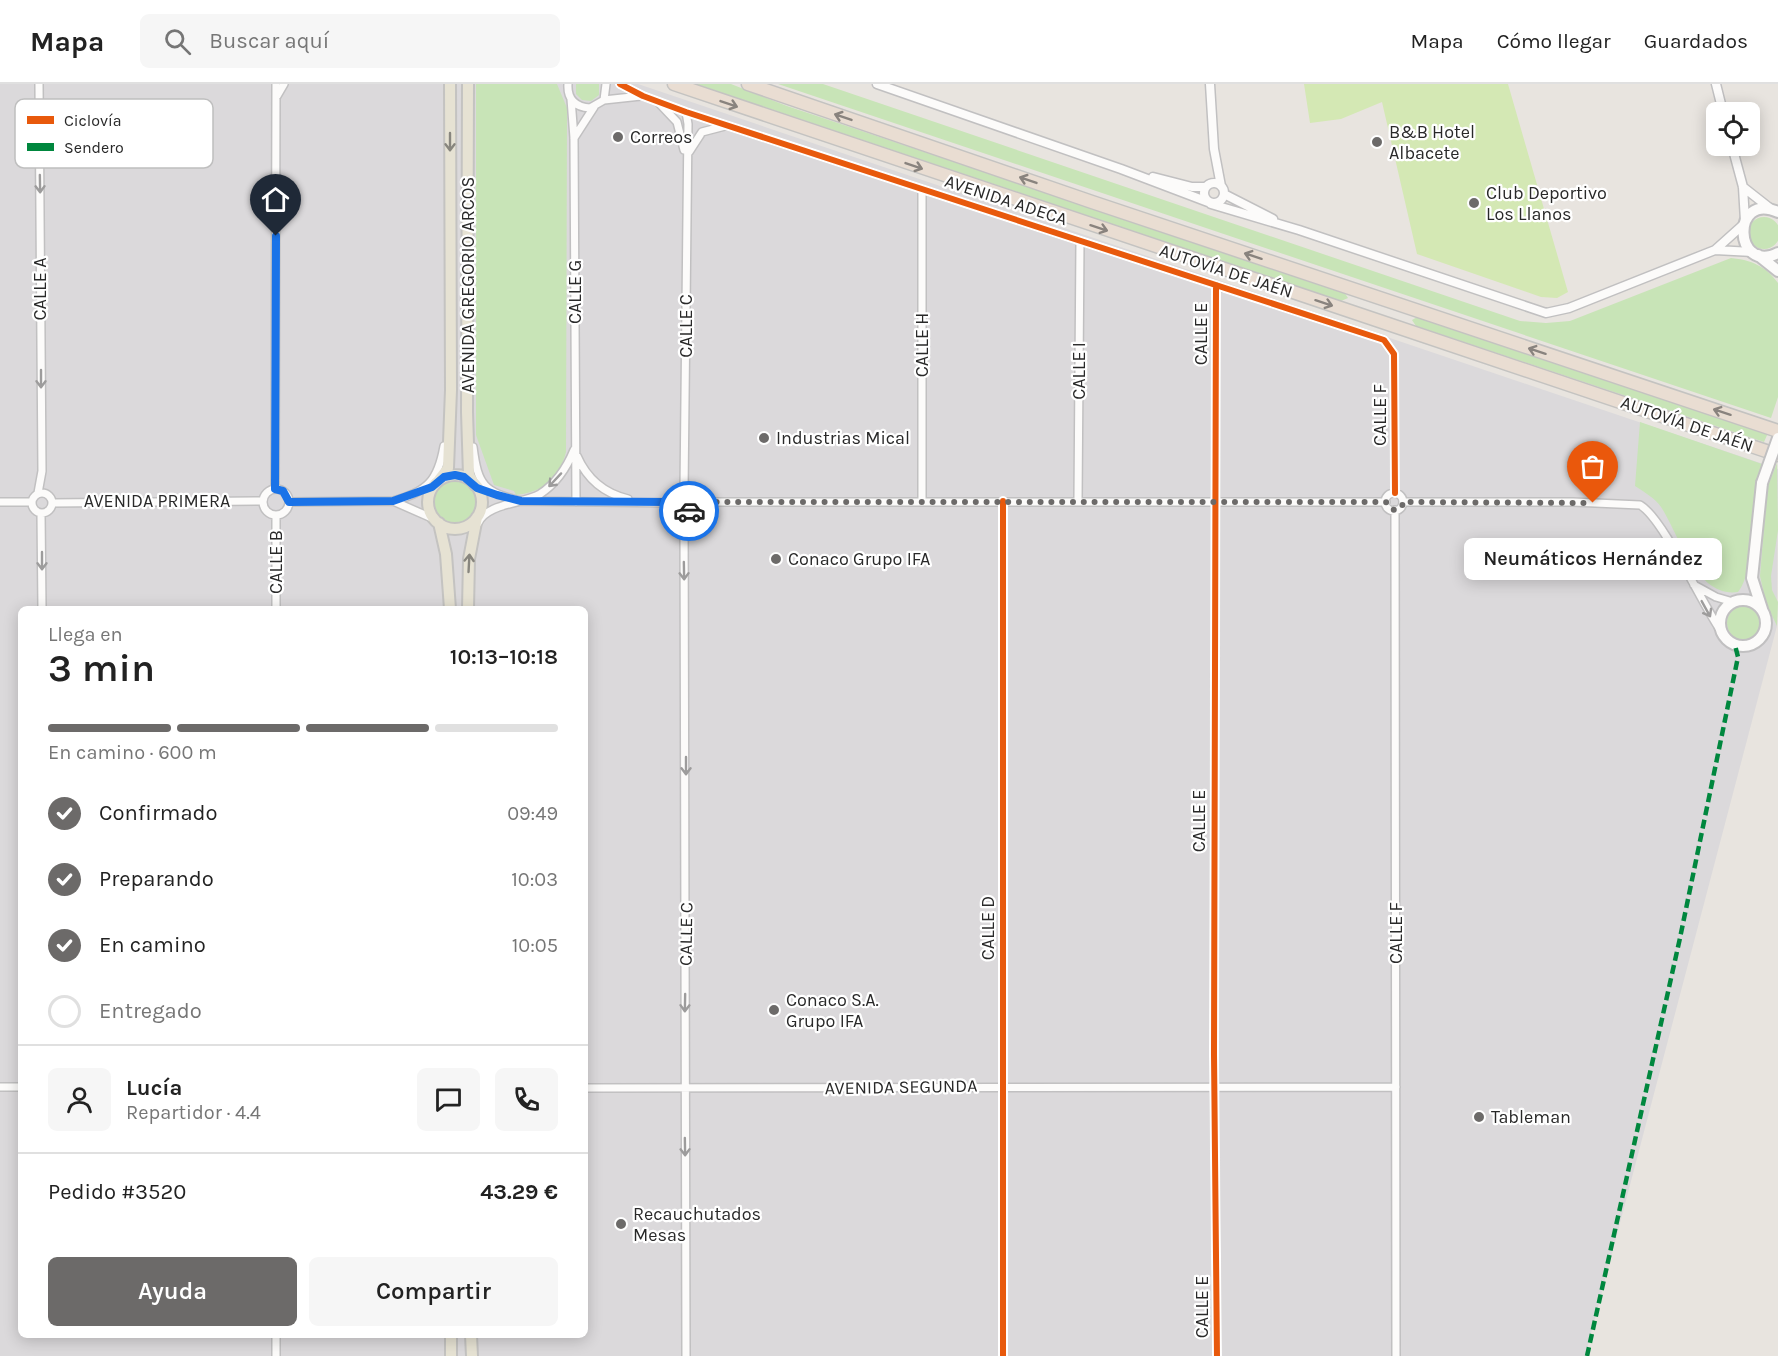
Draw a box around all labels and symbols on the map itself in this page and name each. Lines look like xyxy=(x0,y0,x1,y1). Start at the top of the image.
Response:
legend xyxy=(15,99,213,168)
one-way arrow xyxy=(719,100,738,111)
one-way arrow xyxy=(834,110,853,121)
text: Ciclovía xyxy=(64,111,122,130)
place label: B&B Hotel Albacete xyxy=(1389,121,1475,164)
place label: Correos xyxy=(630,126,692,148)
marker: Correos xyxy=(611,130,625,144)
one-way arrow xyxy=(444,132,456,152)
marker: B&B Hotel Albacete xyxy=(1370,135,1384,149)
text: Sendero xyxy=(64,138,124,157)
one-way arrow xyxy=(904,162,923,173)
street label: AVENIDA ADECA xyxy=(942,170,1070,230)
one-way arrow xyxy=(34,174,46,194)
pin xyxy=(250,174,301,236)
one-way arrow xyxy=(1019,174,1038,185)
street label: AVENIDA GREGORIO ARCOS xyxy=(457,177,479,393)
place label: Club Deportivo Los Llanos xyxy=(1486,182,1607,225)
marker: Club Deportivo Los Llanos xyxy=(1467,196,1481,210)
one-way arrow xyxy=(1089,224,1108,235)
street label: AUTOVÍA DE JAÉN xyxy=(1157,238,1296,303)
one-way arrow xyxy=(1244,249,1263,260)
street label: CALLE A xyxy=(29,258,51,320)
street label: CALLE G xyxy=(564,260,586,324)
street label: CALLE C xyxy=(675,294,697,358)
one-way arrow xyxy=(1314,299,1333,310)
street label: CALLE E xyxy=(1190,303,1212,365)
street label: CALLE H xyxy=(911,313,933,377)
street label: CALLE I xyxy=(1068,342,1090,400)
one-way arrow xyxy=(1529,344,1547,355)
one-way arrow xyxy=(35,369,47,389)
street label: CALLE F xyxy=(1369,384,1391,446)
street label: AUTOVÍA DE JAÉN xyxy=(1618,390,1756,457)
one-way arrow xyxy=(1713,406,1732,417)
place label: Industrias Mical xyxy=(776,427,910,449)
marker: Industrias Mical xyxy=(757,431,771,445)
pin xyxy=(1567,441,1618,503)
one-way arrow xyxy=(548,473,562,488)
courier xyxy=(659,481,719,541)
street label: AVENIDA PRIMERA xyxy=(84,490,230,512)
street label: CALLE B xyxy=(265,530,287,594)
callout: Neumáticos Hernández xyxy=(1464,539,1722,581)
place label: Conaco Grupo IFA xyxy=(788,548,930,570)
one-way arrow xyxy=(36,551,48,571)
marker: Conaco Grupo IFA xyxy=(769,552,783,566)
one-way arrow xyxy=(463,553,474,573)
one-way arrow xyxy=(678,560,690,580)
one-way arrow xyxy=(1701,599,1712,617)
one-way arrow xyxy=(680,755,692,775)
street label: CALLE E xyxy=(1188,790,1210,852)
street label: CALLE D xyxy=(977,896,999,960)
street label: CALLE C xyxy=(674,902,698,966)
street label: CALLE F xyxy=(1385,902,1407,964)
place label: Conaco S.A. Grupo IFA xyxy=(786,989,879,1032)
one-way arrow xyxy=(679,992,691,1012)
marker: Conaco S.A. Grupo IFA xyxy=(767,1003,781,1017)
street label: AVENIDA SEGUNDA xyxy=(824,1075,978,1099)
place label: Tableman xyxy=(1491,1106,1571,1128)
marker: Tableman xyxy=(1472,1110,1486,1124)
one-way arrow xyxy=(679,1136,691,1156)
place label: Recauchutados Mesas xyxy=(633,1203,761,1246)
marker: Recauchutados Mesas xyxy=(614,1217,628,1231)
street label: CALLE E xyxy=(1191,1276,1213,1338)

